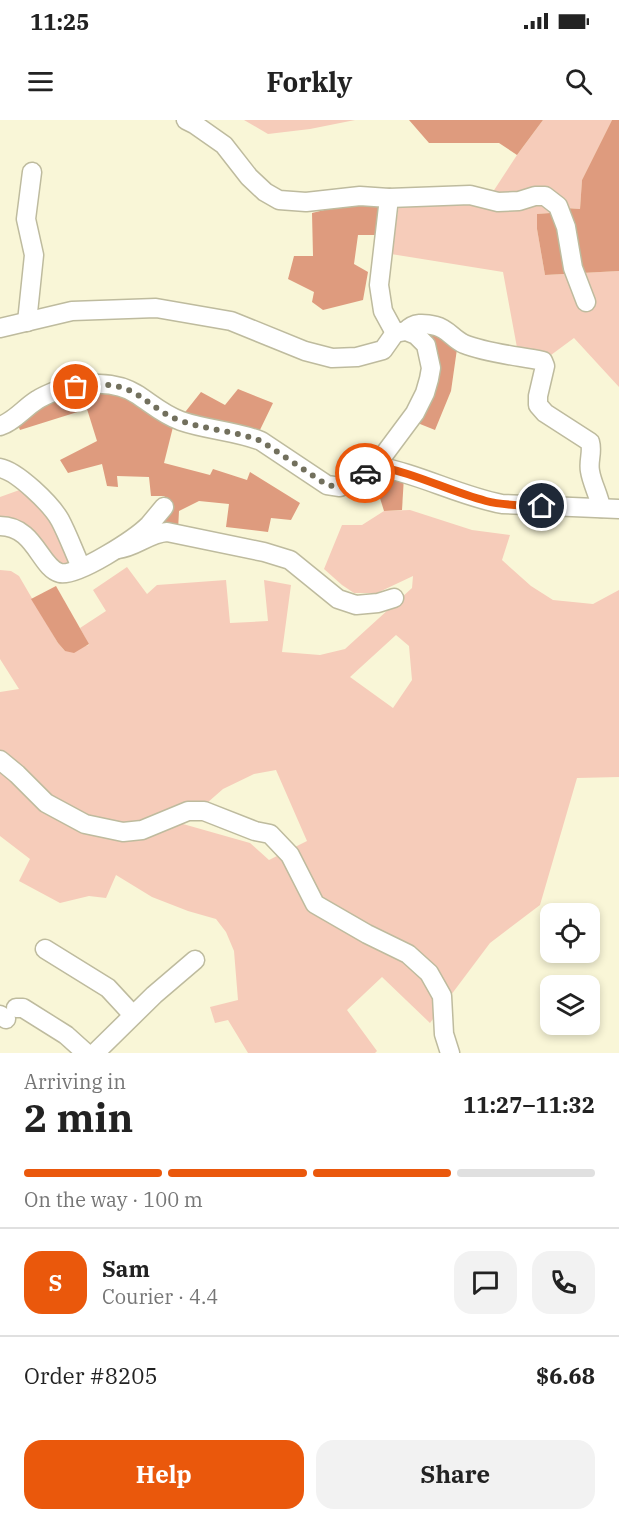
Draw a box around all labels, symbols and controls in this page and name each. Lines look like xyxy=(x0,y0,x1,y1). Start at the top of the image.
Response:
text: 11:25 xyxy=(30,7,89,36)
text: Forkly xyxy=(267,64,352,99)
icon: menu xyxy=(24,65,57,98)
icon: search xyxy=(562,65,595,98)
pin xyxy=(50,361,101,412)
icon: bag xyxy=(59,370,92,403)
courier xyxy=(335,443,395,503)
icon: car xyxy=(349,457,382,490)
pin xyxy=(516,480,567,531)
icon: home xyxy=(525,489,558,522)
map controls xyxy=(540,903,600,1035)
button: locate xyxy=(540,903,600,963)
button: layers xyxy=(540,975,600,1035)
text: Arriving in xyxy=(24,1068,126,1095)
text: 11:27–11:32 xyxy=(463,1090,595,1119)
text: 2 min xyxy=(24,1092,133,1143)
text: On the way · 100 m xyxy=(24,1186,203,1213)
button: chat xyxy=(454,1251,517,1314)
button: phone xyxy=(532,1251,595,1314)
text: Sam xyxy=(102,1254,150,1283)
text: S xyxy=(49,1268,62,1297)
text: Courier · 4.4 xyxy=(102,1283,218,1310)
text: Order #8205 xyxy=(24,1361,158,1390)
text: $6.68 xyxy=(536,1361,595,1390)
button: Help xyxy=(24,1440,304,1509)
button: Share xyxy=(316,1440,595,1509)

